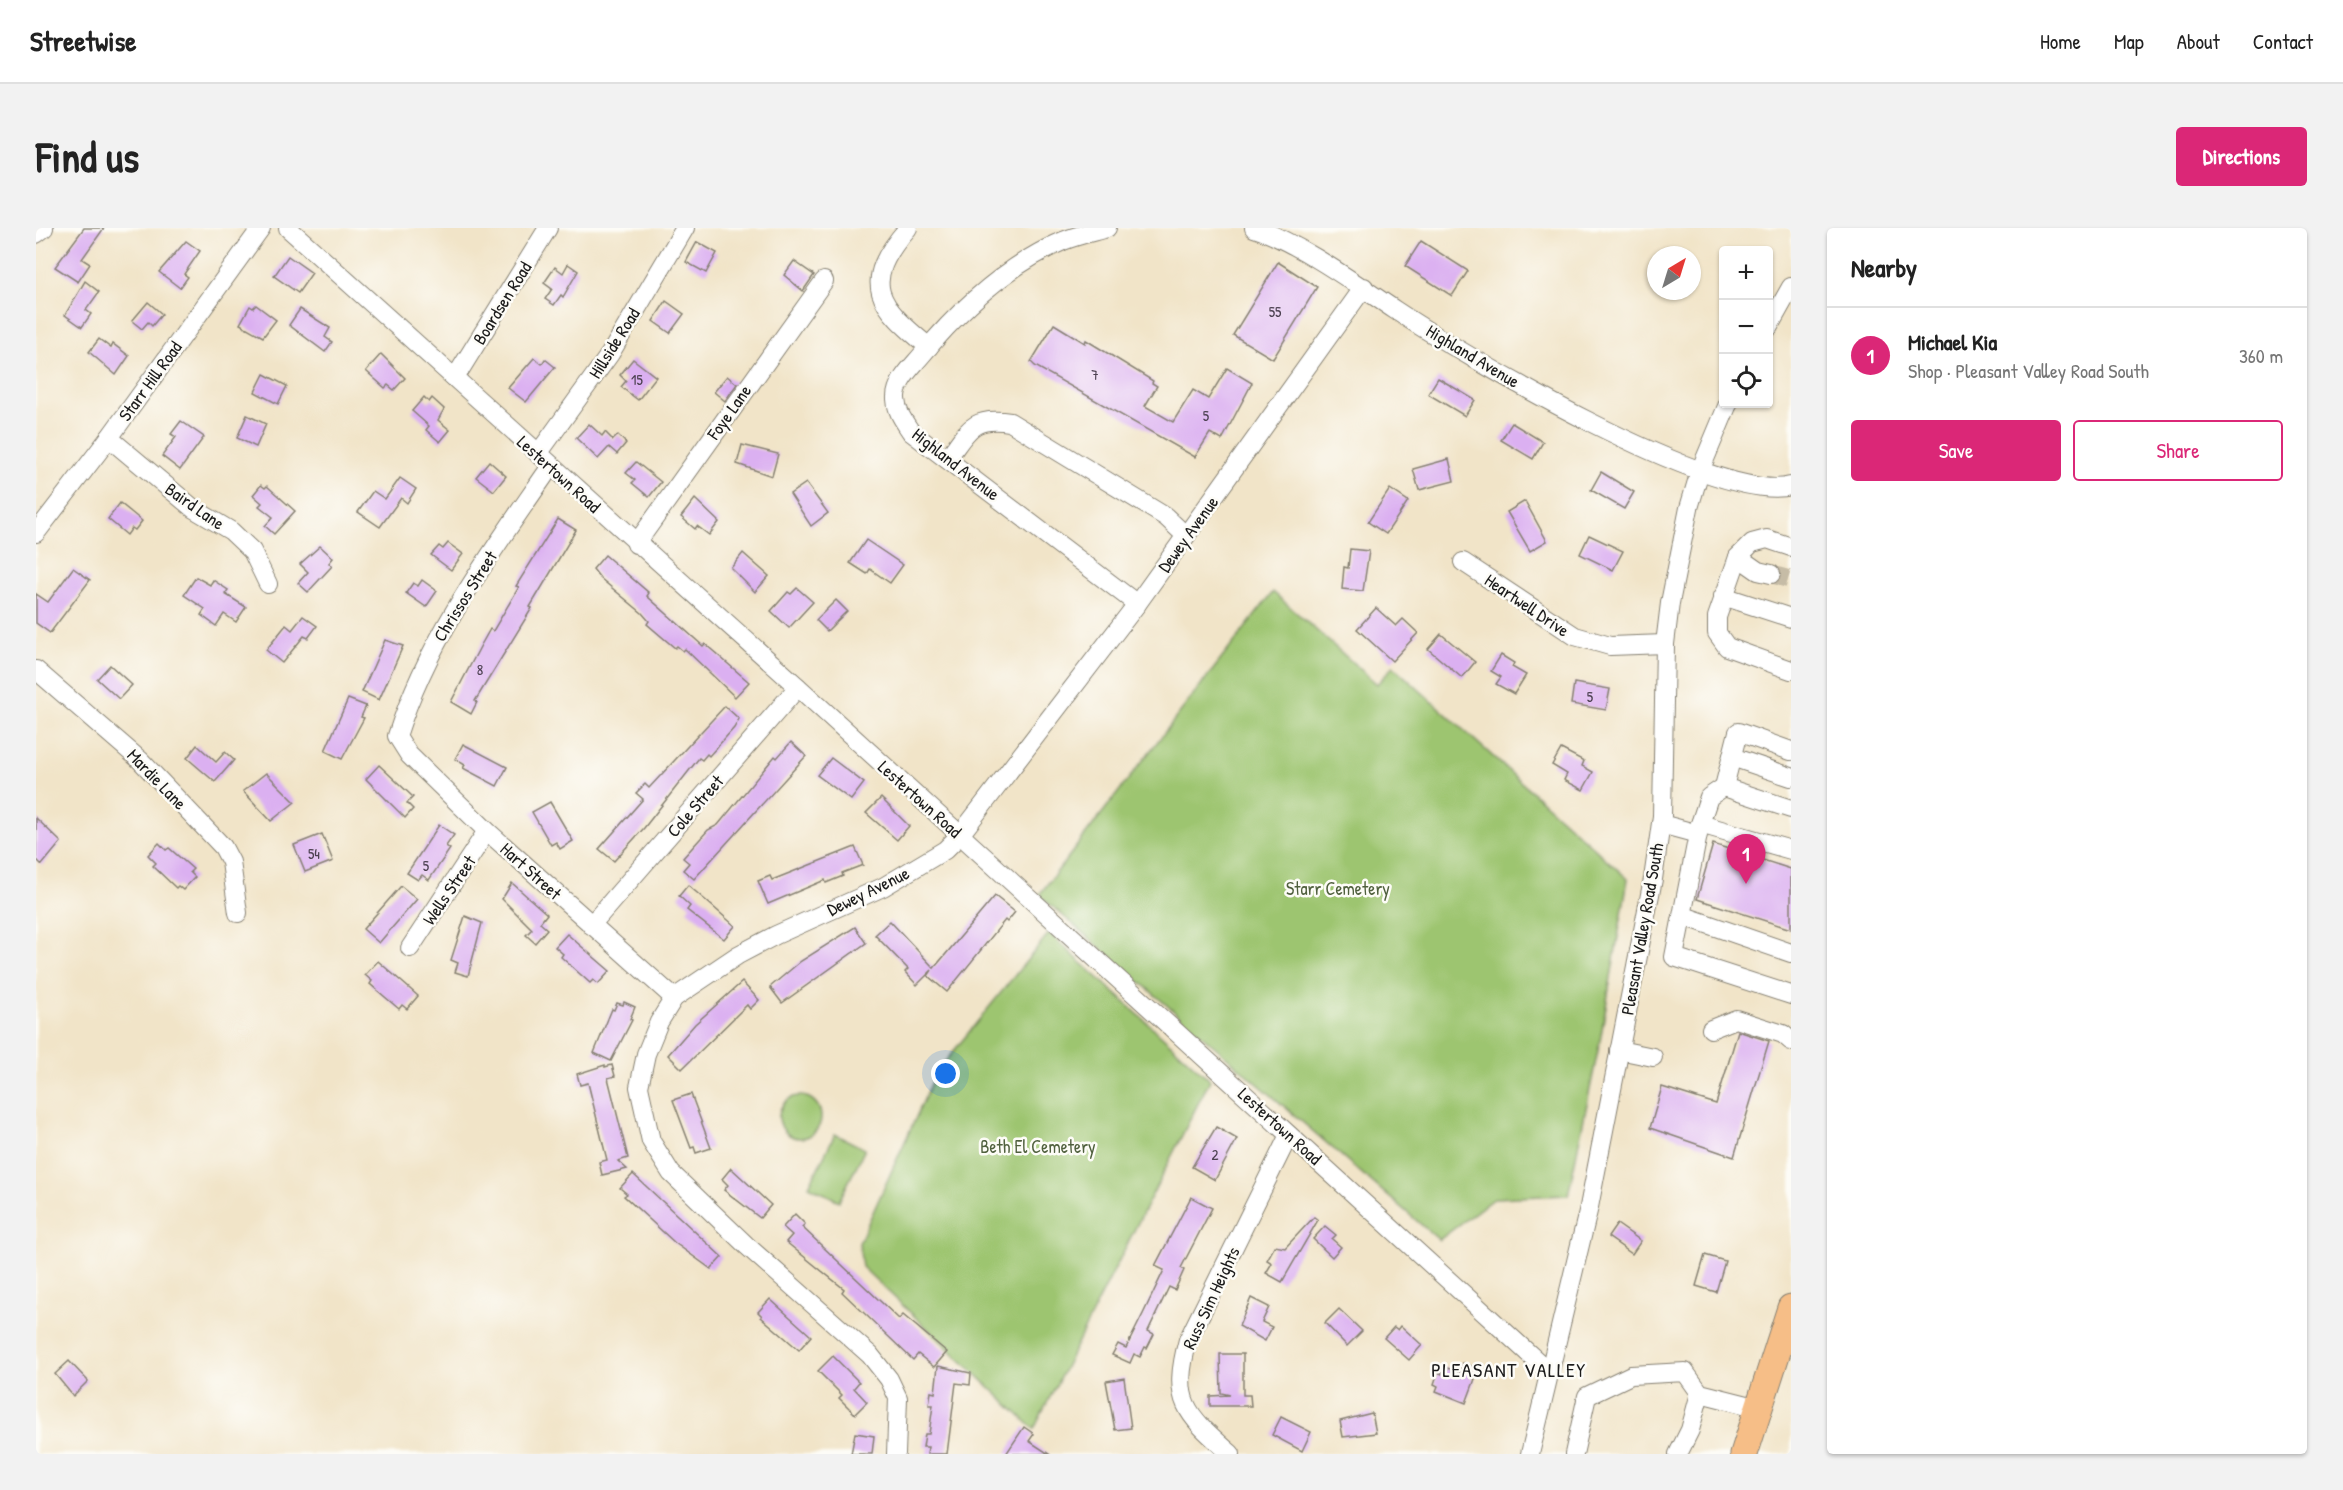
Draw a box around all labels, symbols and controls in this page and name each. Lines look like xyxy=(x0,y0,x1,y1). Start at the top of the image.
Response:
text: Streetwise xyxy=(30,22,136,60)
text: Home xyxy=(2040,27,2081,56)
text: Map xyxy=(2114,27,2144,56)
text: About xyxy=(2177,27,2220,56)
text: Contact xyxy=(2253,27,2313,56)
button: Directions xyxy=(2176,127,2307,186)
text: Find us xyxy=(36,128,139,185)
north arrow xyxy=(1647,246,1701,300)
map controls xyxy=(1719,246,1773,408)
button: + xyxy=(1719,246,1773,300)
text: Nearby xyxy=(1851,250,1917,285)
street label: Boardsen Road xyxy=(467,257,537,349)
button: − xyxy=(1719,300,1773,354)
house number: 55 xyxy=(1269,301,1282,322)
street label: Hillside Road xyxy=(582,303,646,383)
street label: Highland Avenue xyxy=(1422,318,1524,394)
text: Michael Kia xyxy=(1908,327,1997,357)
street label: Starr Hill Road xyxy=(112,336,188,426)
text: 1 xyxy=(1867,342,1874,369)
text: 360 m xyxy=(2239,342,2283,369)
button: locate xyxy=(1719,354,1773,408)
text: Shop · Pleasant Valley Road South xyxy=(1908,357,2149,384)
house number: 7 xyxy=(1091,364,1099,385)
house number: 15 xyxy=(631,369,644,390)
street label: Foye Lane xyxy=(700,379,757,445)
house number: 5 xyxy=(1203,405,1210,426)
button: Save xyxy=(1851,420,2061,481)
button: Share xyxy=(2073,420,2283,481)
street label: Highland Avenue xyxy=(907,422,1005,506)
street label: Lestertown Road xyxy=(512,430,606,518)
street label: Baird Lane xyxy=(160,476,230,536)
street label: Dewey Avenue xyxy=(1152,491,1224,577)
street label: Chrissos Street xyxy=(427,545,503,646)
street label: Heartwell Drive xyxy=(1480,568,1574,642)
house number: 8 xyxy=(477,659,483,680)
house number: 5 xyxy=(1587,686,1594,707)
street label: Mardie Lane xyxy=(122,743,192,815)
street label: Lestertown Road xyxy=(873,755,967,843)
street label: Cole Street xyxy=(661,769,730,843)
pin: 1 xyxy=(1726,834,1766,884)
street label: Hart Street xyxy=(495,837,568,906)
street label: Pleasant Valley Road South xyxy=(1615,841,1670,1017)
house number: 54 xyxy=(308,843,320,864)
street label: Wells Street xyxy=(417,850,482,930)
house number: 5 xyxy=(423,855,430,876)
street label: Dewey Avenue xyxy=(823,860,913,922)
park label: Starr Cemetery xyxy=(1286,876,1390,901)
your location xyxy=(931,1059,960,1088)
street label: Lestertown Road xyxy=(1233,1082,1327,1170)
park label: Beth El Cemetery xyxy=(980,1134,1096,1159)
house number: 2 xyxy=(1211,1144,1219,1165)
street label: Russ Sim Heights xyxy=(1176,1243,1246,1353)
district label: PLEASANT VALLEY xyxy=(1431,1356,1587,1383)

